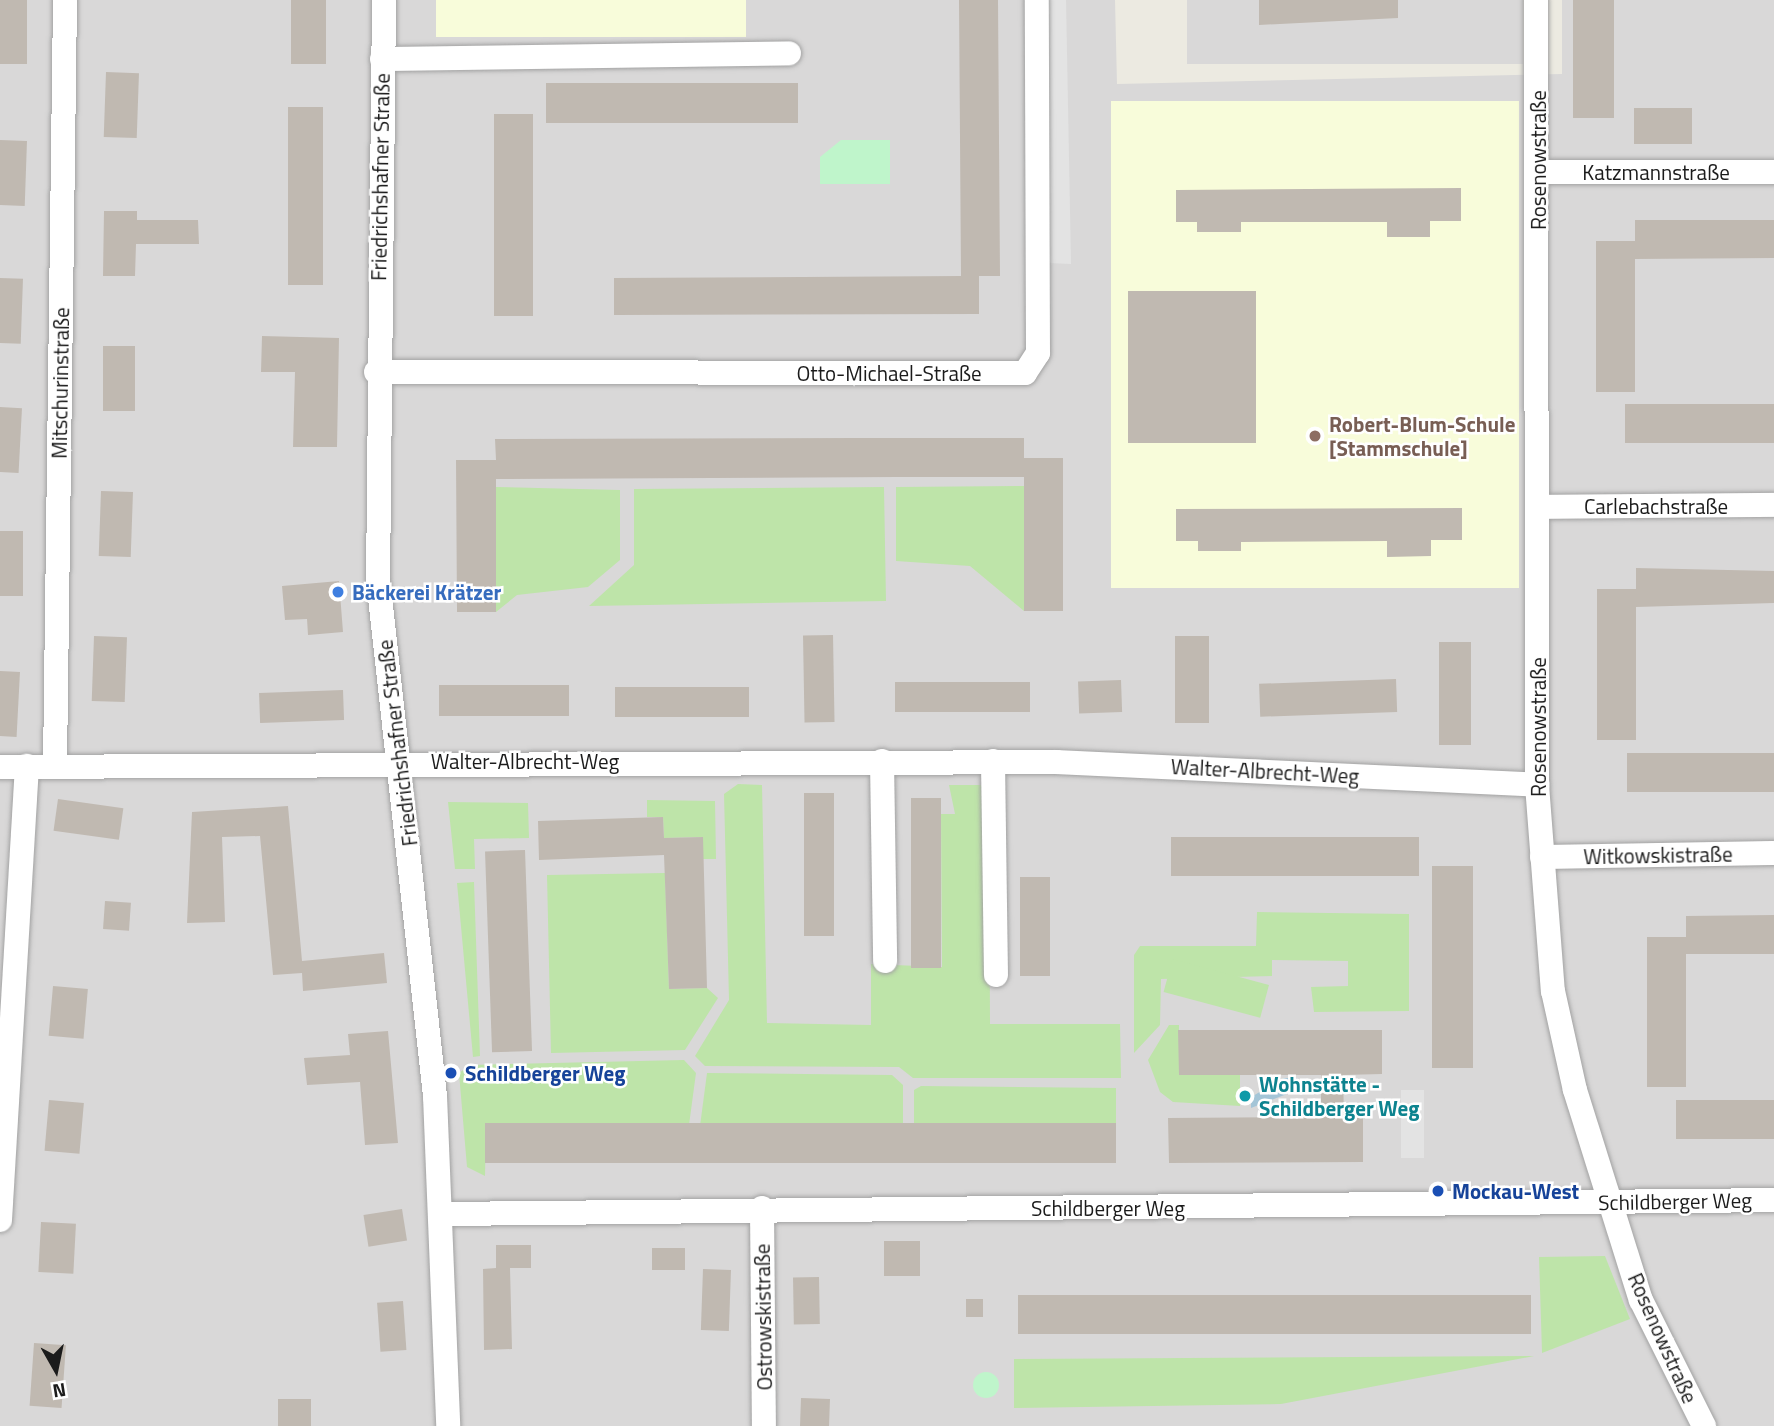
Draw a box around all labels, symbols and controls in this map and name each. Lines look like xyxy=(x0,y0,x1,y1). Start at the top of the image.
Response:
street label: Friedrichshafner Straße xyxy=(366,73,394,281)
street label: Rosenowstraße xyxy=(1525,90,1551,230)
street label: Katzmannstraße xyxy=(1582,159,1730,185)
street label: Mitschurinstraße xyxy=(46,307,74,459)
street label: Otto-Michael-Straße xyxy=(796,360,982,386)
place label: Robert-Blum-Schule [Stammschule] xyxy=(1329,411,1515,461)
marker: Robert-Blum-Schule [Stammschule] xyxy=(1307,428,1323,444)
street label: Carlebachstraße xyxy=(1584,493,1728,519)
place label: Bäckerei Krätzer xyxy=(352,579,501,605)
marker: Bäckerei Krätzer xyxy=(330,584,346,600)
street label: Friedrichshafner Straße xyxy=(372,638,422,848)
street label: Rosenowstraße xyxy=(1525,657,1551,797)
street label: Walter-Albrecht-Weg xyxy=(431,748,619,774)
street label: Walter-Albrecht-Weg xyxy=(1170,753,1360,789)
street label: Witkowskistraße xyxy=(1583,841,1733,869)
place label: Schildberger Weg xyxy=(465,1060,625,1086)
marker: Schildberger Weg xyxy=(443,1065,459,1081)
place label: Wohnstätte - Schildberger Weg xyxy=(1259,1071,1419,1121)
marker: Wohnstätte - Schildberger Weg xyxy=(1237,1088,1253,1104)
place label: Mockau-West xyxy=(1452,1178,1579,1204)
marker: Mockau-West xyxy=(1430,1183,1446,1199)
street label: Schildberger Weg xyxy=(1598,1187,1752,1215)
street label: Schildberger Weg xyxy=(1031,1195,1185,1221)
street label: Ostrowskistraße xyxy=(749,1243,777,1391)
street label: Rosenowstraße xyxy=(1623,1269,1703,1407)
north arrow xyxy=(21,1335,91,1405)
text: N xyxy=(51,1376,68,1407)

